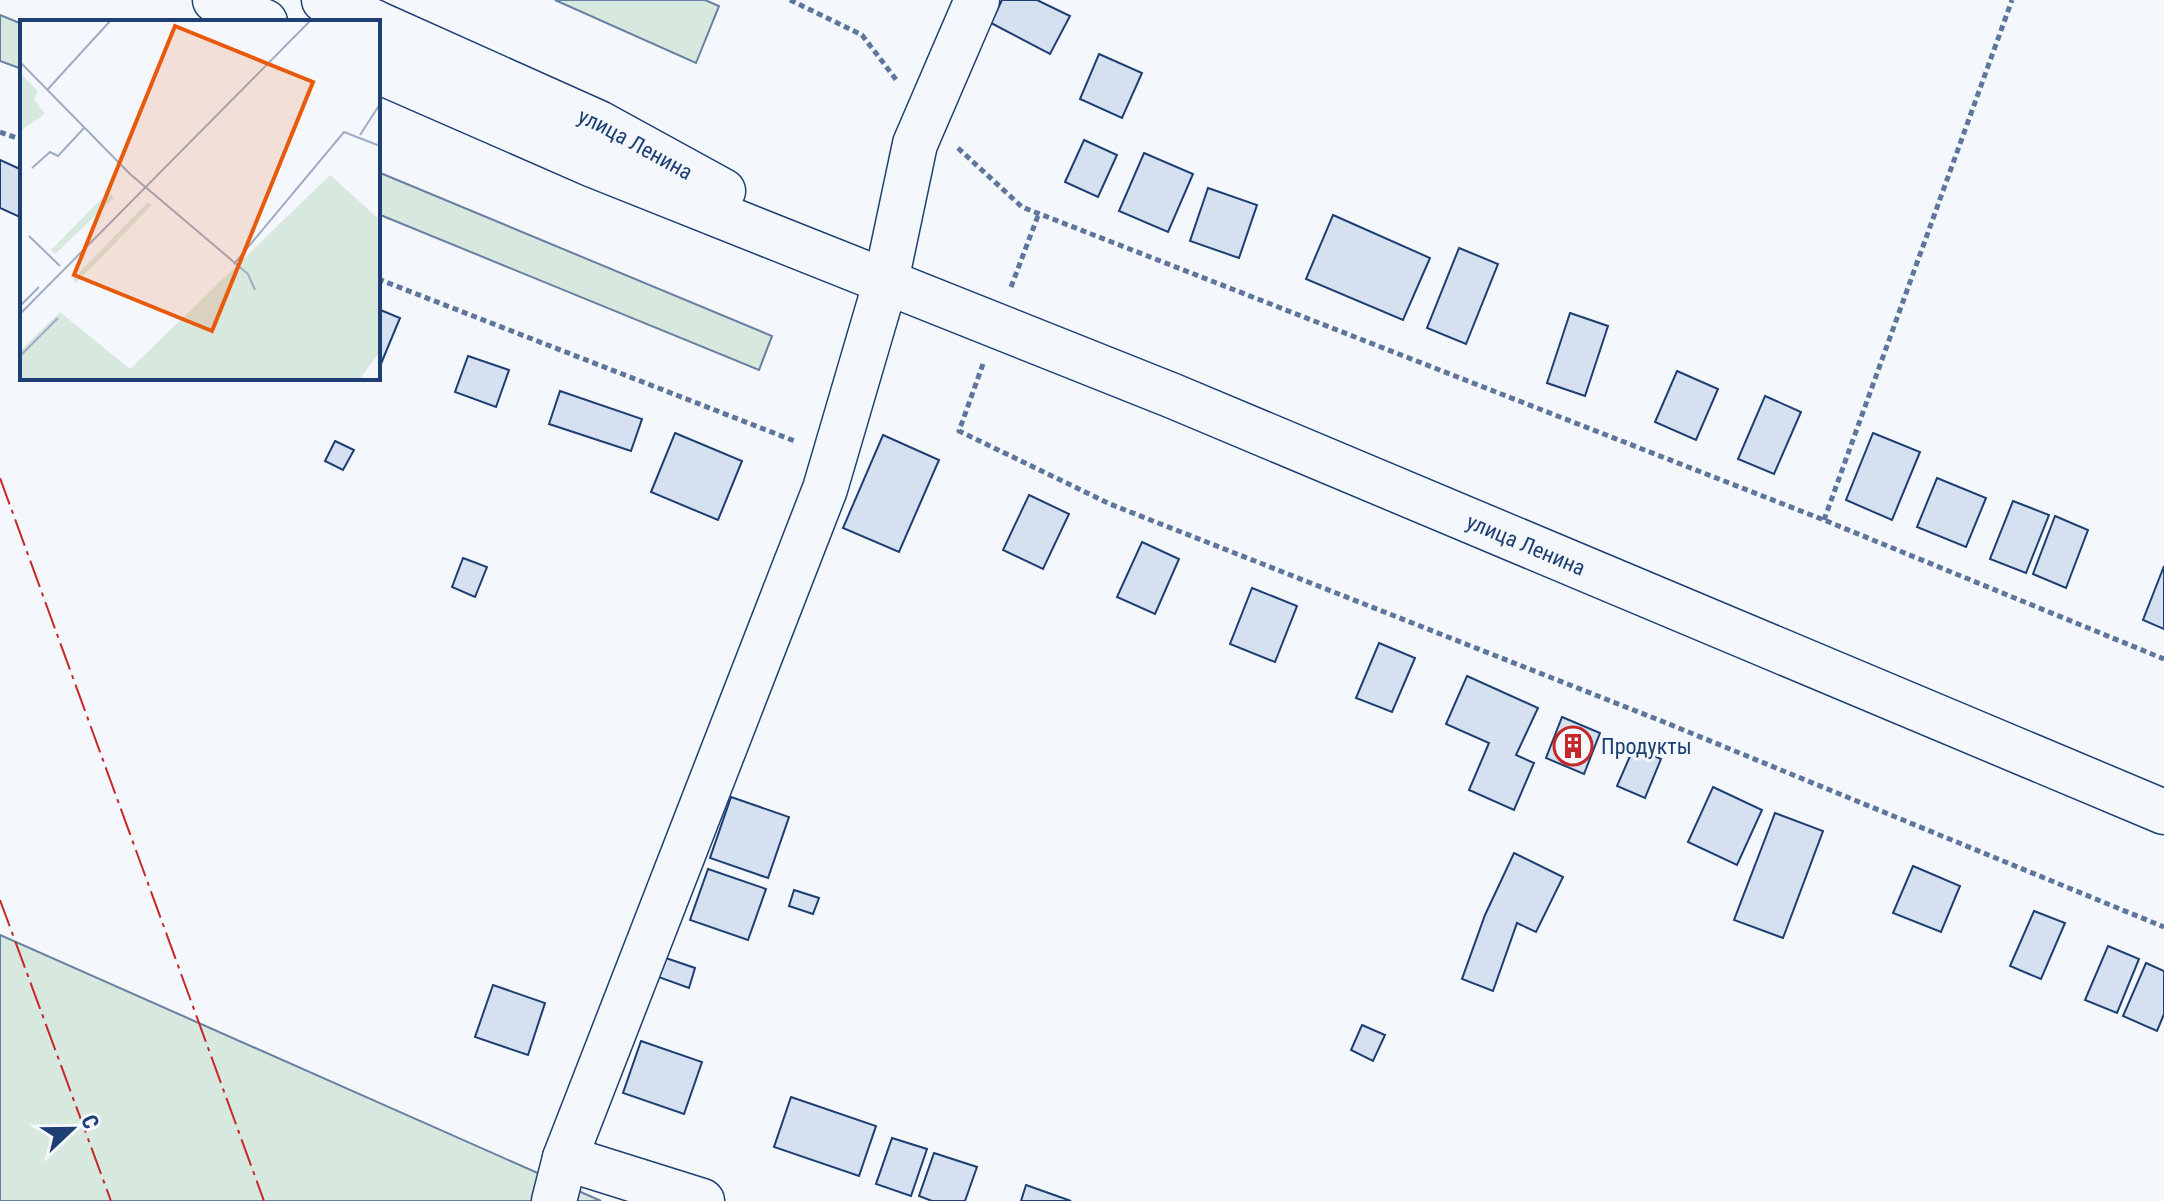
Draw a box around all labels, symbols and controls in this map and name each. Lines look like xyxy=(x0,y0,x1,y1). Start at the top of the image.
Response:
inset map xyxy=(20,20,380,380)
street label: улица Ленина xyxy=(574,103,697,184)
street label: улица Ленина xyxy=(1463,508,1589,580)
building icon: Продукты xyxy=(1552,725,1594,767)
place label: Продукты xyxy=(1601,734,1692,759)
north arrow xyxy=(32,1089,112,1169)
text: С xyxy=(76,1111,104,1132)

